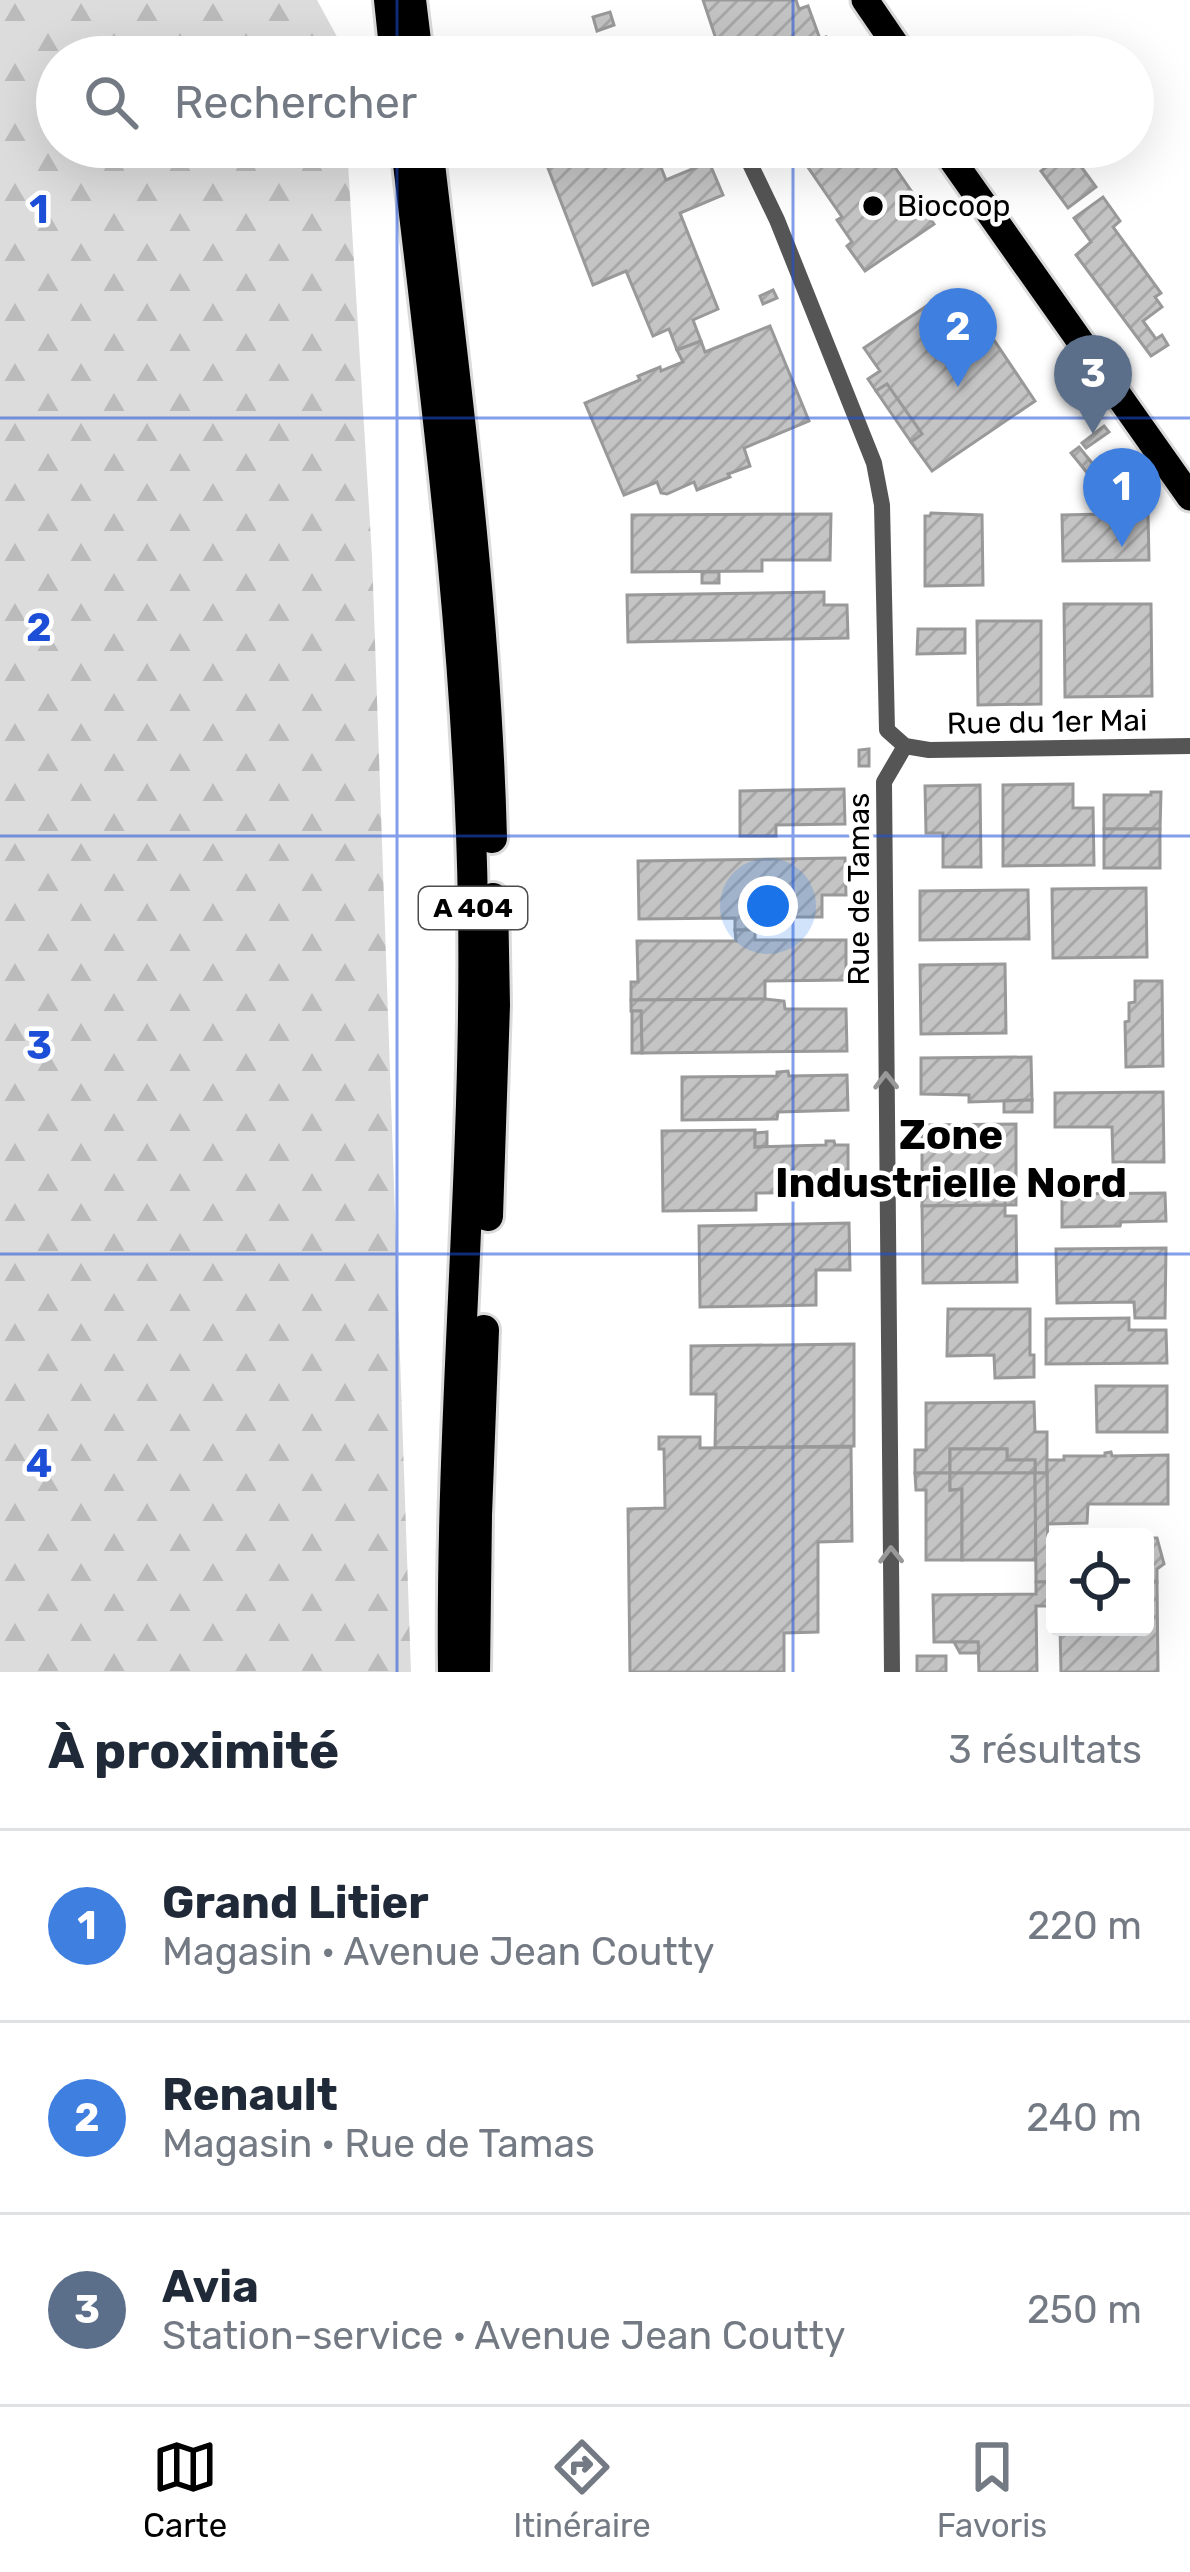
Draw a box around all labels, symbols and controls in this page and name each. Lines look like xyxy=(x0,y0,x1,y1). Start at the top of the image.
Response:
search box xyxy=(36,36,1154,168)
icon: search xyxy=(78,69,144,135)
text: Rechercher xyxy=(174,76,417,129)
text: 1 xyxy=(29,187,49,233)
place label: Biocoop xyxy=(897,188,1010,224)
marker: Biocoop xyxy=(860,193,886,219)
pin: 2 xyxy=(919,288,997,387)
pin: 3 xyxy=(1054,335,1132,434)
pin: 1 xyxy=(1083,448,1161,547)
text: 2 xyxy=(26,605,52,651)
street label: Rue du 1er Mai xyxy=(946,702,1148,742)
street label: Rue de Tamas xyxy=(841,793,877,985)
your location xyxy=(738,876,798,936)
road number: A 404 xyxy=(419,887,527,929)
text: 3 xyxy=(26,1023,52,1069)
one-way arrow xyxy=(873,1071,899,1089)
district label: Zone Industrielle Nord xyxy=(775,1110,1127,1208)
text: 4 xyxy=(26,1441,52,1487)
map controls xyxy=(1046,1528,1154,1636)
button: locate xyxy=(1046,1528,1154,1636)
one-way arrow xyxy=(878,1545,904,1563)
text: À proximité xyxy=(48,1720,339,1781)
text: 3 résultats xyxy=(948,1727,1142,1773)
text: Grand Litier xyxy=(162,1876,429,1929)
text: 1 xyxy=(77,1903,97,1949)
text: 220 m xyxy=(1027,1903,1142,1949)
text: Magasin · Avenue Jean Coutty xyxy=(162,1929,715,1975)
text: Renault xyxy=(162,2068,338,2121)
text: 2 xyxy=(74,2095,100,2141)
text: 240 m xyxy=(1026,2095,1142,2141)
text: Magasin · Rue de Tamas xyxy=(162,2121,595,2167)
text: Avia xyxy=(162,2260,259,2313)
text: 3 xyxy=(74,2287,100,2333)
text: 250 m xyxy=(1027,2287,1142,2333)
text: Station-service · Avenue Jean Coutty xyxy=(162,2313,846,2359)
tab: Carte xyxy=(143,2434,227,2545)
tab: Itinéraire xyxy=(513,2434,651,2545)
tab: Favoris xyxy=(937,2434,1047,2545)

